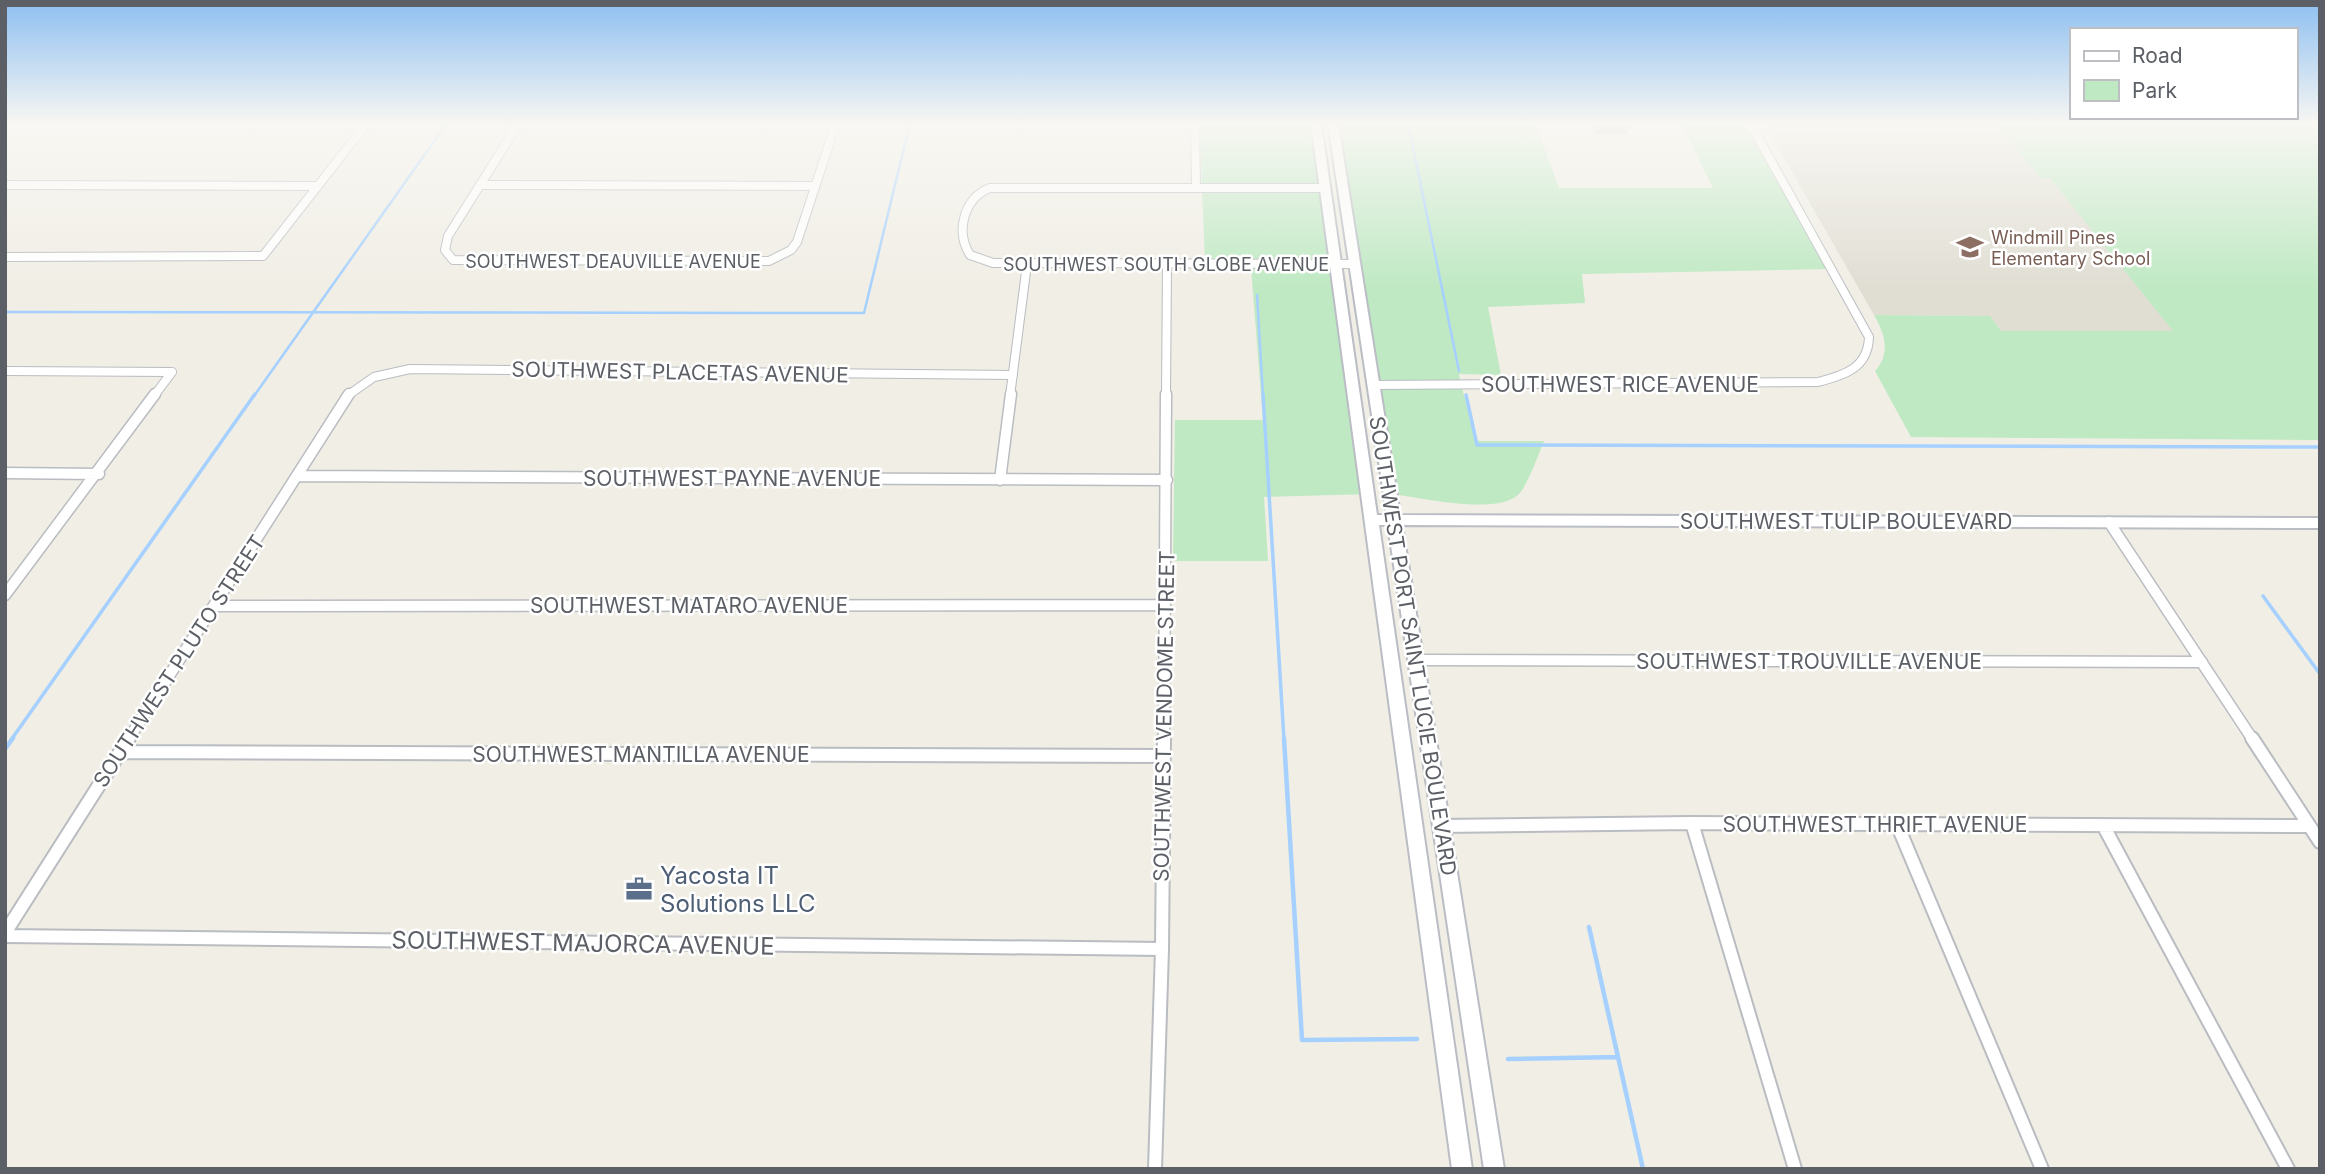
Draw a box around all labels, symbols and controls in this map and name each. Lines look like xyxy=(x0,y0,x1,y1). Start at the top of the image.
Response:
legend xyxy=(2070,28,2297,119)
text: Road xyxy=(2132,43,2183,68)
text: Park xyxy=(2132,78,2177,103)
place label: Windmill Pines Elementary School xyxy=(1991,227,2150,269)
school or university icon: Windmill Pines Elementary School xyxy=(1955,232,1985,262)
street label: SOUTHWEST DEAUVILLE AVENUE xyxy=(465,251,761,272)
street label: SOUTHWEST SOUTH GLOBE AVENUE xyxy=(1003,254,1329,275)
street label: SOUTHWEST PLACETAS AVENUE xyxy=(511,357,849,387)
street label: SOUTHWEST RICE AVENUE xyxy=(1481,372,1759,397)
street label: SOUTHWEST PORT SAINT LUCIE BOULEVARD xyxy=(1364,414,1462,878)
street label: SOUTHWEST PAYNE AVENUE xyxy=(583,466,881,491)
street label: SOUTHWEST TULIP BOULEVARD xyxy=(1680,509,2012,534)
street label: SOUTHWEST PLUTO STREET xyxy=(88,530,270,792)
street label: SOUTHWEST VENDOME STREET xyxy=(1149,550,1179,882)
street label: SOUTHWEST MATARO AVENUE xyxy=(530,593,848,618)
street label: SOUTHWEST TROUVILLE AVENUE xyxy=(1636,649,1982,674)
street label: SOUTHWEST MANTILLA AVENUE xyxy=(472,742,810,767)
street label: SOUTHWEST THRIFT AVENUE xyxy=(1723,812,2027,837)
place label: Yacosta IT Solutions LLC xyxy=(660,861,815,918)
office icon: Yacosta IT Solutions LLC xyxy=(624,874,654,904)
street label: SOUTHWEST MAJORCA AVENUE xyxy=(391,925,775,961)

